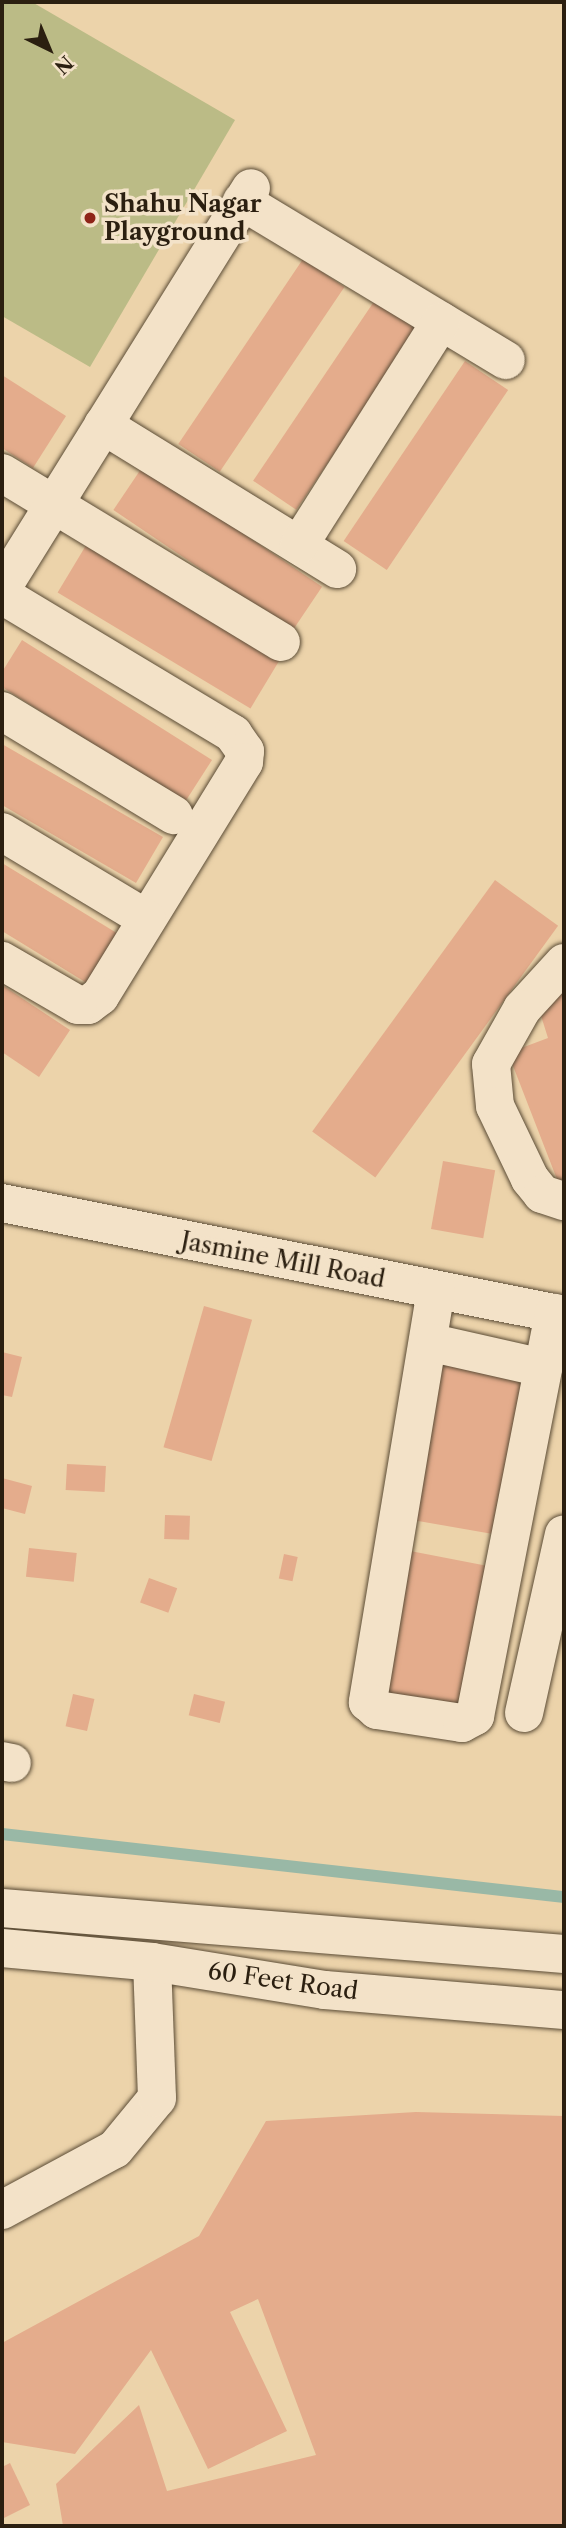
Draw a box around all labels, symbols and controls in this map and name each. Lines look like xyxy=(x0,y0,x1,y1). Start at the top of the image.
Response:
north arrow xyxy=(14,14,84,84)
text: N xyxy=(50,51,78,79)
place label: Shahu Nagar Playground xyxy=(104,190,262,246)
marker: Shahu Nagar Playground xyxy=(82,210,98,226)
street label: Jasmine Mill Road xyxy=(178,1226,388,1294)
street label: 60 Feet Road xyxy=(206,1956,360,2006)

